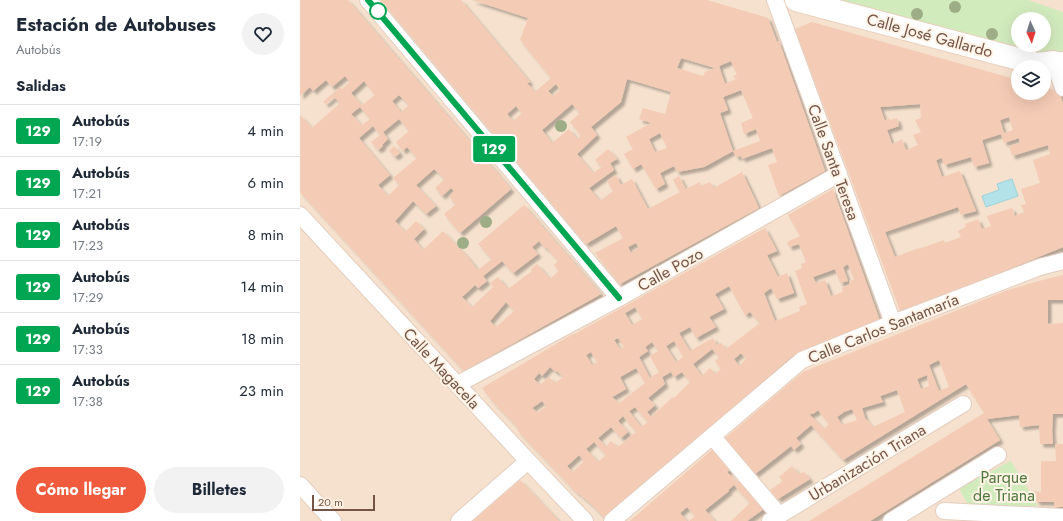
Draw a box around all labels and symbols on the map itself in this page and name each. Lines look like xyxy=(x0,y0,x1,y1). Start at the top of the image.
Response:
unlabelled marker xyxy=(369,2,387,20)
street label: Calle José Gallardo xyxy=(864,8,996,63)
north arrow xyxy=(1011,12,1051,52)
street label: Calle Santa Teresa xyxy=(802,101,865,223)
line badge: 129 xyxy=(471,136,517,162)
street label: Calle Pozo xyxy=(633,242,707,297)
street label: Calle Carlos Santamaría xyxy=(804,288,962,369)
street label: Calle Magacela xyxy=(398,323,485,414)
street label: Urbanización Triana xyxy=(804,418,930,507)
park label: Parque de Triana xyxy=(973,466,1035,507)
scale bar xyxy=(312,493,375,512)

